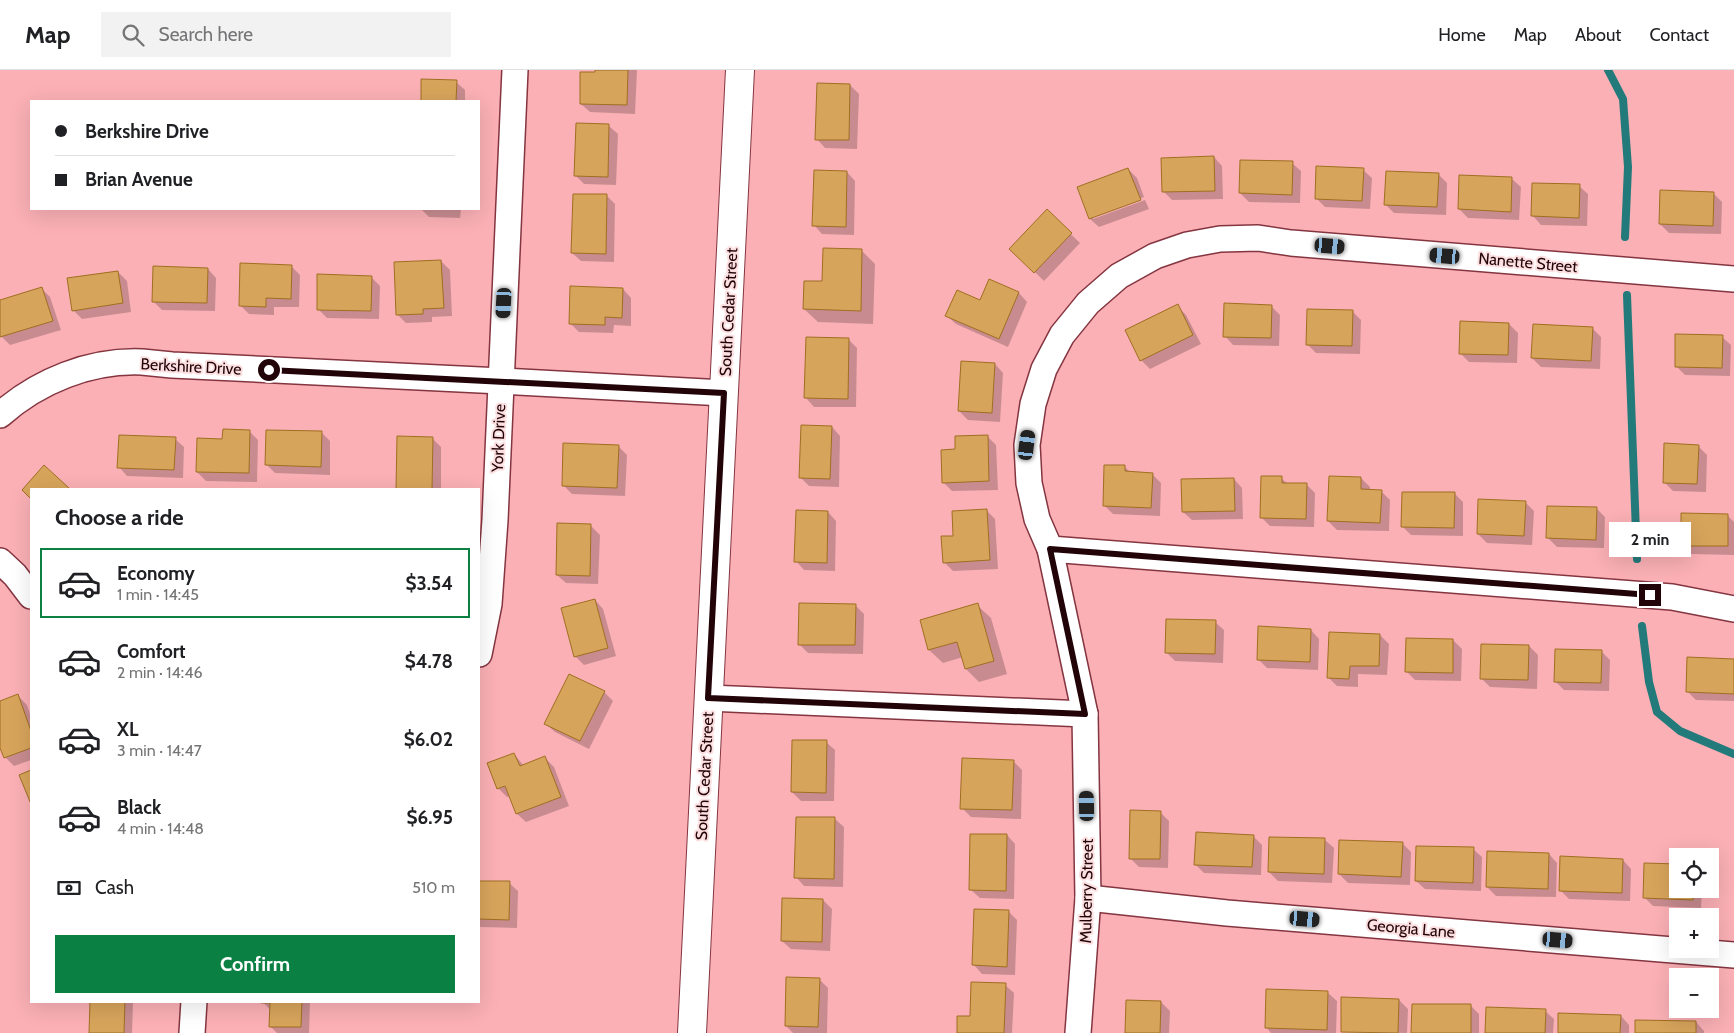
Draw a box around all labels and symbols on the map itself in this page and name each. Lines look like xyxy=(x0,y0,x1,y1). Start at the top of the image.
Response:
car xyxy=(1314,237,1345,255)
street label: South Cedar Street xyxy=(716,247,741,377)
car xyxy=(1429,247,1460,265)
street label: Nanette Street xyxy=(1478,249,1579,276)
car xyxy=(495,288,512,318)
street label: Berkshire Drive xyxy=(140,354,242,379)
route start xyxy=(258,359,280,381)
street label: York Drive xyxy=(488,404,509,473)
car xyxy=(1017,429,1036,461)
callout: 2 min xyxy=(1609,522,1691,558)
route end xyxy=(1639,584,1661,606)
street label: South Cedar Street xyxy=(692,711,717,841)
car xyxy=(1079,791,1094,821)
street label: Mulberry Street xyxy=(1076,838,1097,944)
car xyxy=(1289,910,1320,928)
street label: Georgia Lane xyxy=(1366,915,1456,942)
car xyxy=(1542,931,1573,949)

